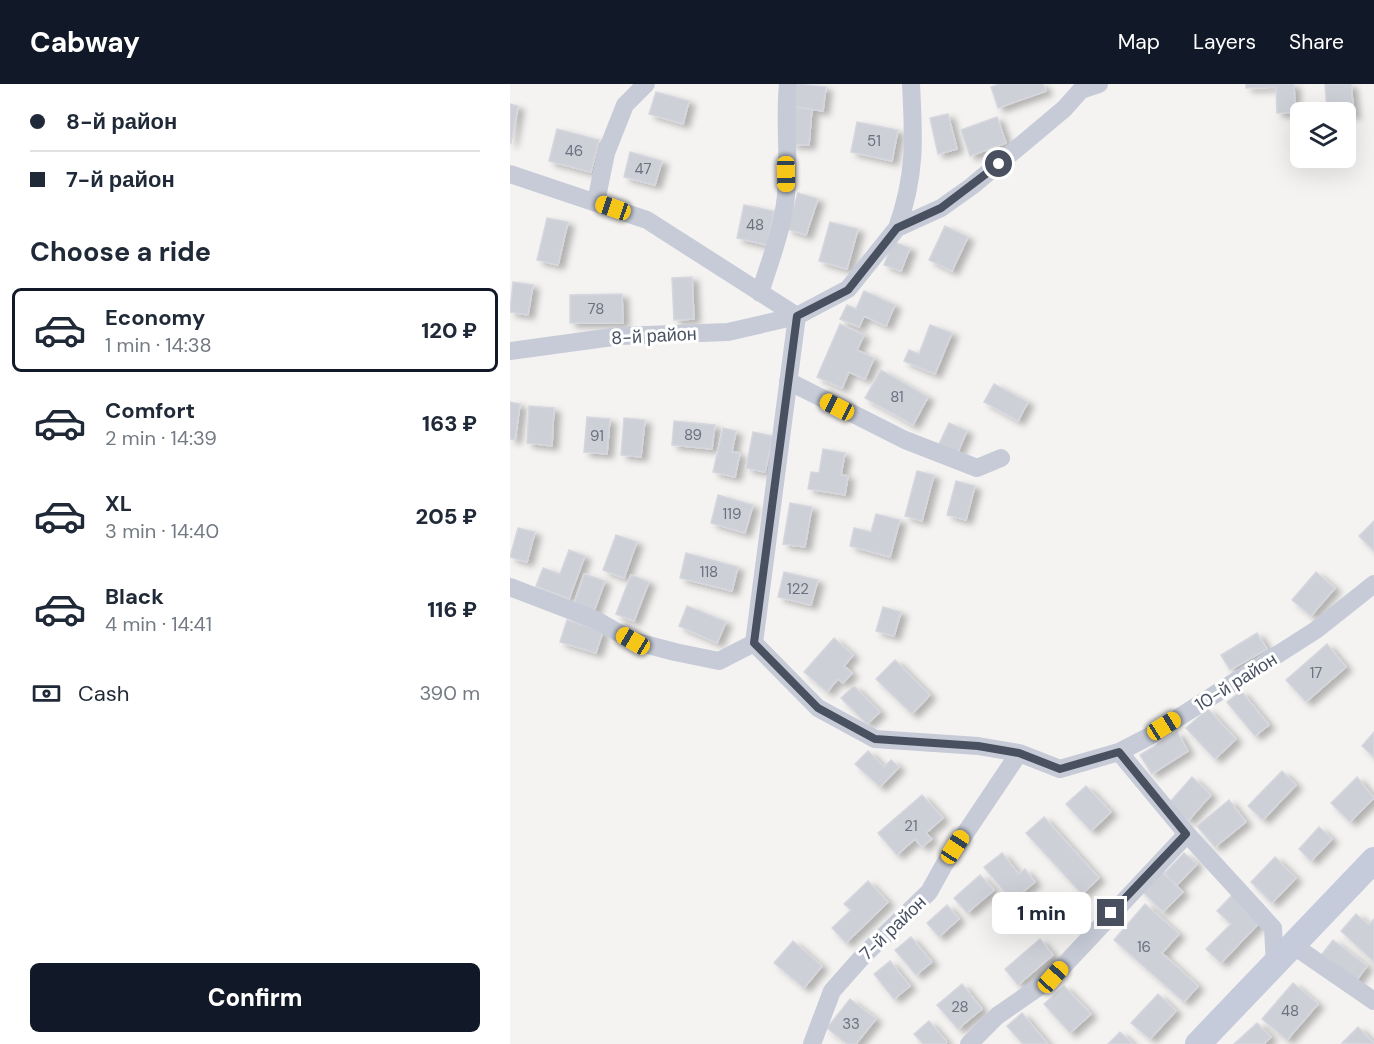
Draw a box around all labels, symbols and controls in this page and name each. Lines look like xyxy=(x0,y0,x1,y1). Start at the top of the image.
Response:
text: Cabway xyxy=(30,24,140,61)
text: Map xyxy=(1118,28,1160,56)
text: Layers xyxy=(1193,28,1256,56)
text: Share xyxy=(1289,28,1344,56)
map controls xyxy=(1290,102,1356,168)
button: layers xyxy=(1290,102,1356,168)
text: 8-й район xyxy=(66,107,177,136)
house number: 51 xyxy=(867,131,881,151)
house number: 46 xyxy=(565,141,583,161)
route start xyxy=(985,150,1012,177)
car xyxy=(777,156,795,192)
house number: 47 xyxy=(634,159,652,179)
text: 7-й район xyxy=(66,165,175,194)
car xyxy=(593,194,633,222)
house number: 48 xyxy=(746,215,764,235)
text: Choose a ride xyxy=(30,234,211,269)
house number: 78 xyxy=(588,299,604,319)
icon: car xyxy=(33,303,87,357)
text: Economy xyxy=(105,303,205,332)
text: 120 ₽ xyxy=(421,316,477,345)
street label: 8-й район xyxy=(611,322,697,350)
text: 1 min · 14:38 xyxy=(105,332,212,358)
house number: 81 xyxy=(890,387,904,407)
car xyxy=(817,391,857,423)
icon: car xyxy=(33,396,87,450)
text: Comfort xyxy=(105,396,195,425)
text: 163 ₽ xyxy=(422,409,477,438)
text: 2 min · 14:39 xyxy=(105,425,217,451)
house number: 89 xyxy=(684,425,702,445)
house number: 91 xyxy=(590,426,604,446)
icon: car xyxy=(33,489,87,543)
text: XL xyxy=(105,489,132,518)
text: 205 ₽ xyxy=(416,502,477,531)
house number: 119 xyxy=(723,504,741,524)
text: 3 min · 14:40 xyxy=(105,518,219,544)
house number: 118 xyxy=(700,562,718,582)
house number: 122 xyxy=(787,579,809,599)
icon: car xyxy=(33,582,87,636)
text: Black xyxy=(105,582,164,611)
text: 116 ₽ xyxy=(427,595,477,624)
text: 4 min · 14:41 xyxy=(105,611,212,637)
car xyxy=(613,624,653,658)
street label: 10-й район xyxy=(1190,647,1282,717)
house number: 17 xyxy=(1310,663,1322,683)
icon: cash xyxy=(30,677,63,710)
text: Cash xyxy=(78,679,129,708)
text: 390 m xyxy=(419,680,480,706)
car xyxy=(1144,709,1184,743)
house number: 21 xyxy=(904,816,918,836)
car xyxy=(938,827,972,867)
street label: 7-й район xyxy=(855,890,931,966)
callout: 1 min xyxy=(991,892,1090,934)
route end xyxy=(1097,899,1124,926)
text: 1 min xyxy=(1017,900,1066,926)
house number: 16 xyxy=(1137,937,1151,957)
car xyxy=(1034,958,1072,996)
button: Confirm xyxy=(30,963,480,1032)
house number: 28 xyxy=(951,997,969,1017)
house number: 48 xyxy=(1281,1001,1299,1021)
house number: 33 xyxy=(842,1014,860,1034)

